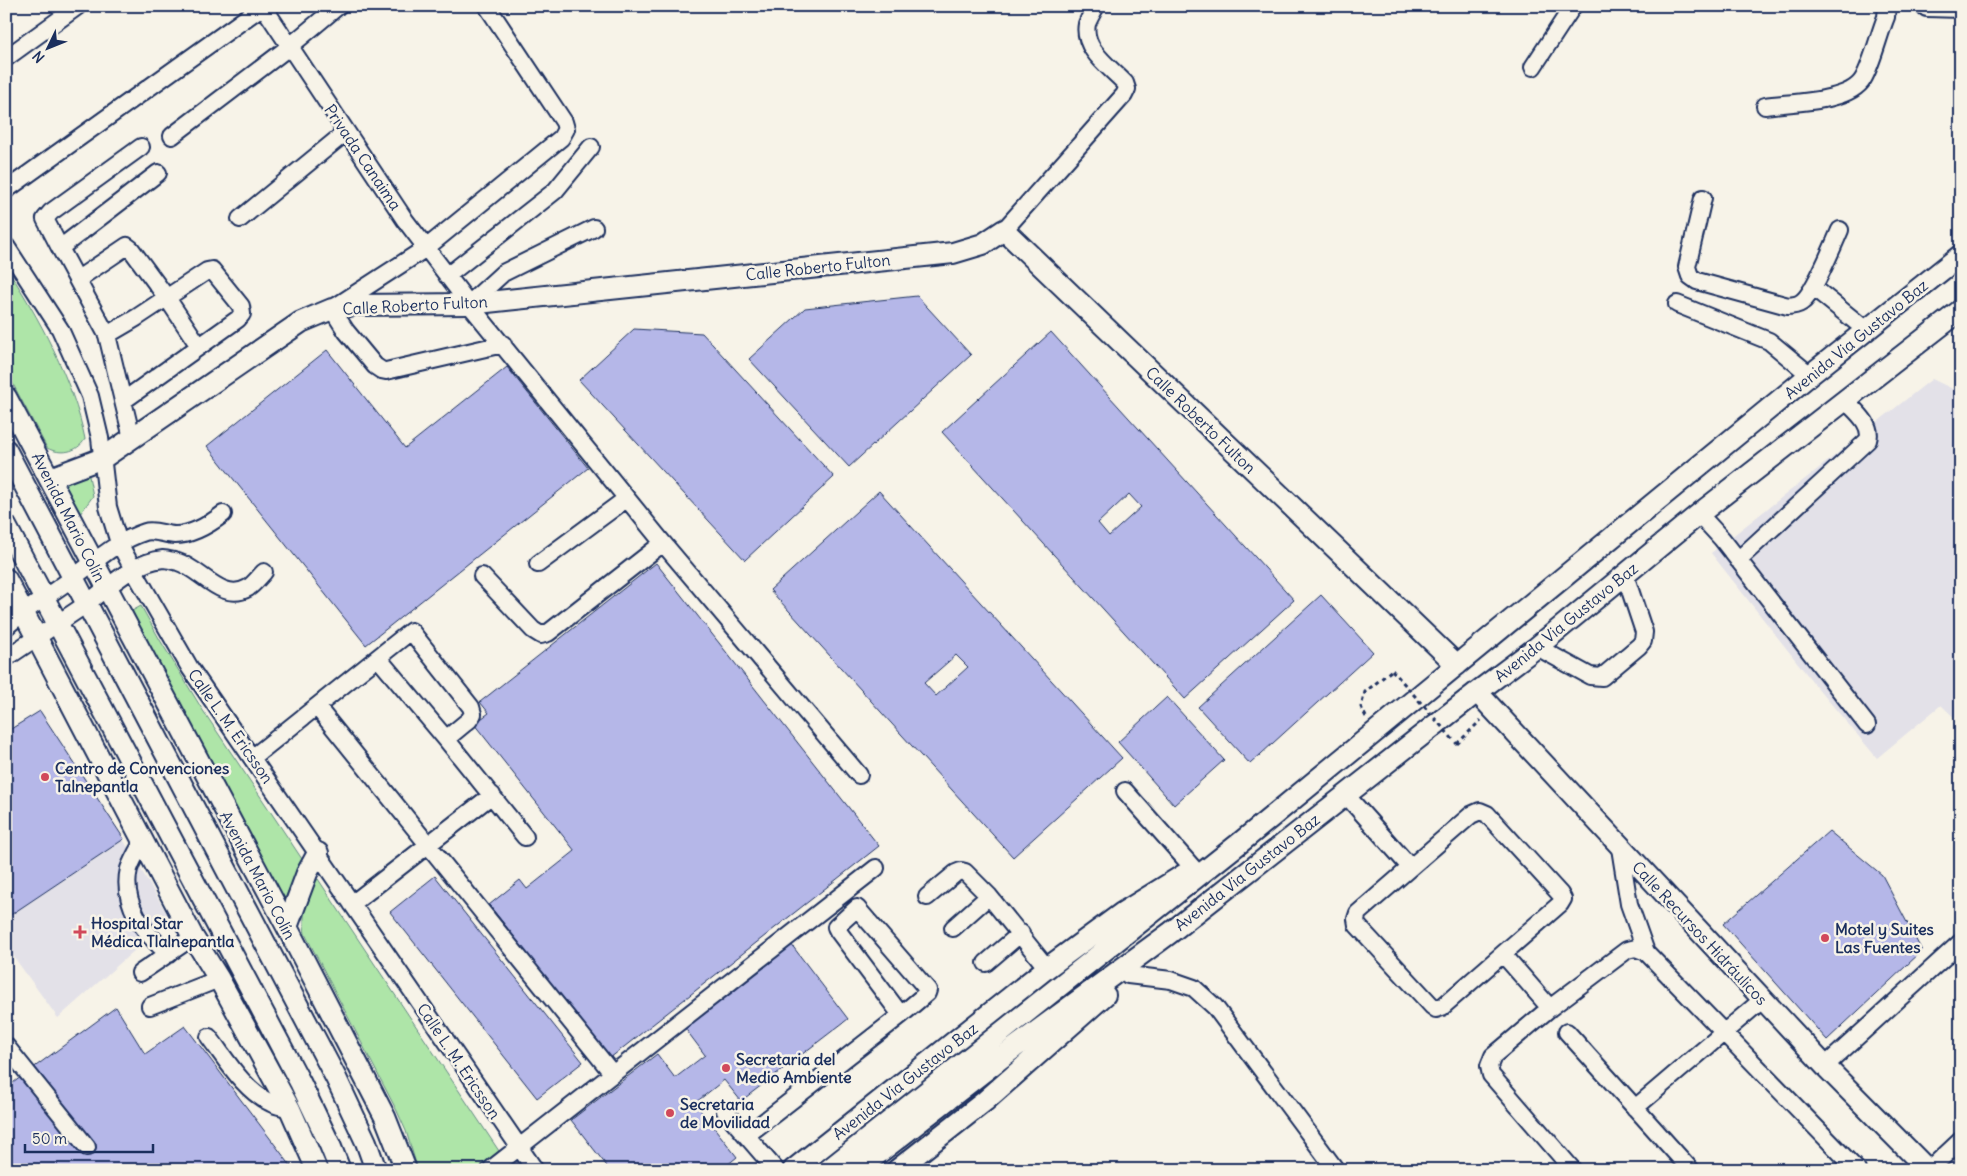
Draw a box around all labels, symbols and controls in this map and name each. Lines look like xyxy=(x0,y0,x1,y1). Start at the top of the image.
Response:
north arrow xyxy=(22,22,72,72)
text: N xyxy=(29,47,48,67)
street label: Privada Canaima xyxy=(320,100,406,214)
street label: Calle Roberto Fulton xyxy=(745,249,891,285)
street label: Avenida Via Gustavo Baz xyxy=(1780,275,1932,403)
street label: Calle Roberto Fulton xyxy=(342,291,488,319)
street label: Calle Roberto Fulton xyxy=(1142,362,1260,478)
street label: Avenida Mario Colín xyxy=(28,449,110,585)
street label: Avenida Via Gustavo Baz xyxy=(1490,558,1642,686)
street label: Calle L. M. Ericsson xyxy=(184,665,278,787)
place label: Centro de Convenciones Talnepantla xyxy=(55,758,229,797)
marker: Centro de Convenciones Talnepantla xyxy=(39,771,51,783)
street label: Avenida Mario Colín xyxy=(216,807,300,943)
street label: Avenida Via Gustavo Baz xyxy=(1170,809,1324,935)
street label: Calle Recursos Hidráulicos xyxy=(1628,857,1772,1009)
place label: Hospital Star Médica Tlalnepantla xyxy=(91,913,235,952)
place label: Motel y Suites Las Fuentes xyxy=(1835,919,1934,957)
marker: Hospital Star Médica Tlalnepantla xyxy=(73,925,87,939)
marker: Motel y Suites Las Fuentes xyxy=(1819,932,1831,944)
street label: Calle L. M. Ericsson xyxy=(413,999,505,1123)
street label: Avenida Via Gustavo Baz xyxy=(828,1018,982,1144)
place label: Secretaria del Medio Ambiente xyxy=(736,1049,852,1087)
marker: Secretaria del Medio Ambiente xyxy=(720,1062,732,1074)
place label: Secretaria de Movilidad xyxy=(680,1094,771,1132)
marker: Secretaria de Movilidad xyxy=(664,1107,676,1119)
scale bar xyxy=(25,1121,152,1153)
text: 50 m xyxy=(32,1129,67,1148)

